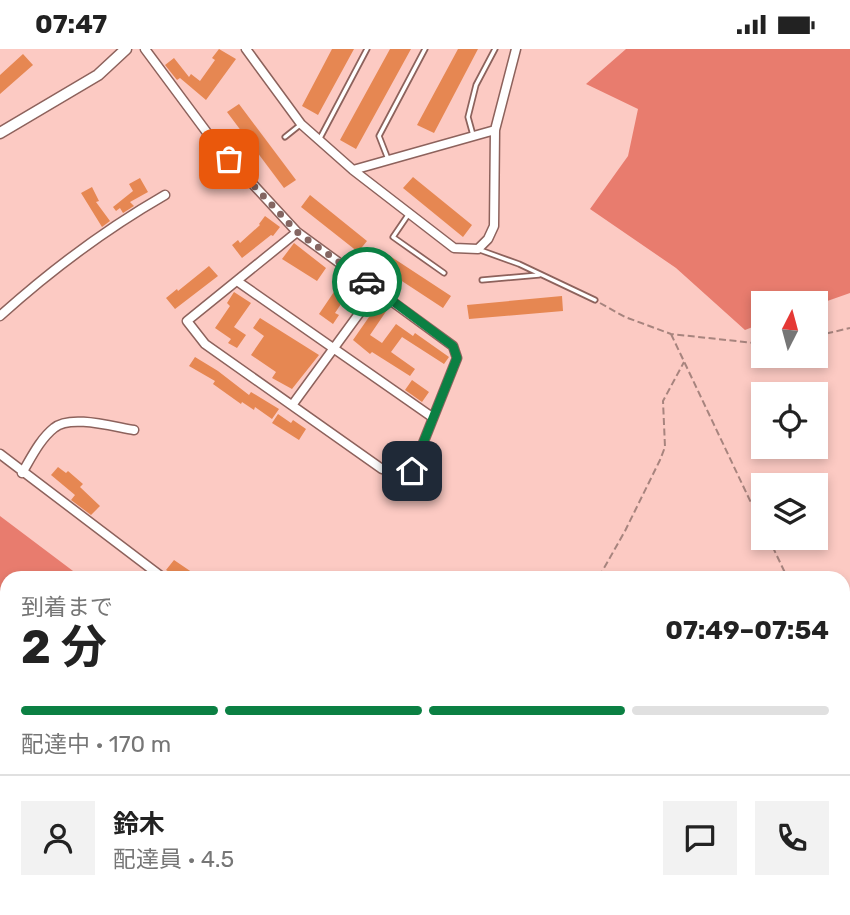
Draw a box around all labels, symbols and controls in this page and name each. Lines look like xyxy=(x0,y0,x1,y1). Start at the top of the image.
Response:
text: 07:47 xyxy=(35,9,107,40)
pin xyxy=(199,129,259,189)
icon: bag xyxy=(210,140,248,178)
courier xyxy=(332,247,402,317)
icon: car xyxy=(348,263,386,301)
north arrow xyxy=(751,291,828,367)
map controls xyxy=(751,291,828,550)
button: locate xyxy=(751,382,828,459)
pin xyxy=(382,441,442,501)
icon: home xyxy=(393,452,431,490)
button: layers xyxy=(751,473,828,550)
text: 到着まで xyxy=(21,593,113,621)
text: 07:49–07:54 xyxy=(665,615,829,646)
text: 2 分 xyxy=(21,620,107,675)
text: 配達中 · 170 m xyxy=(21,730,171,758)
button: person xyxy=(21,801,95,875)
button: chat xyxy=(663,801,737,875)
button: phone xyxy=(755,801,829,875)
text: 鈴木 xyxy=(113,809,165,840)
text: 配達員 · 4.5 xyxy=(113,845,234,873)

